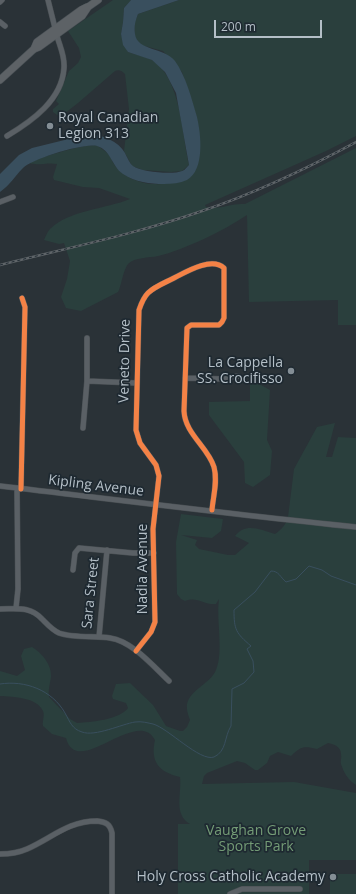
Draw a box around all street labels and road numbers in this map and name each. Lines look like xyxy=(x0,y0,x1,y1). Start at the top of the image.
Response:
street label: Veneto Drive xyxy=(116,319,134,403)
street label: Kipling Avenue xyxy=(47,472,145,500)
street label: Nadia Avenue xyxy=(135,524,151,614)
street label: Sara Street xyxy=(79,556,103,630)

